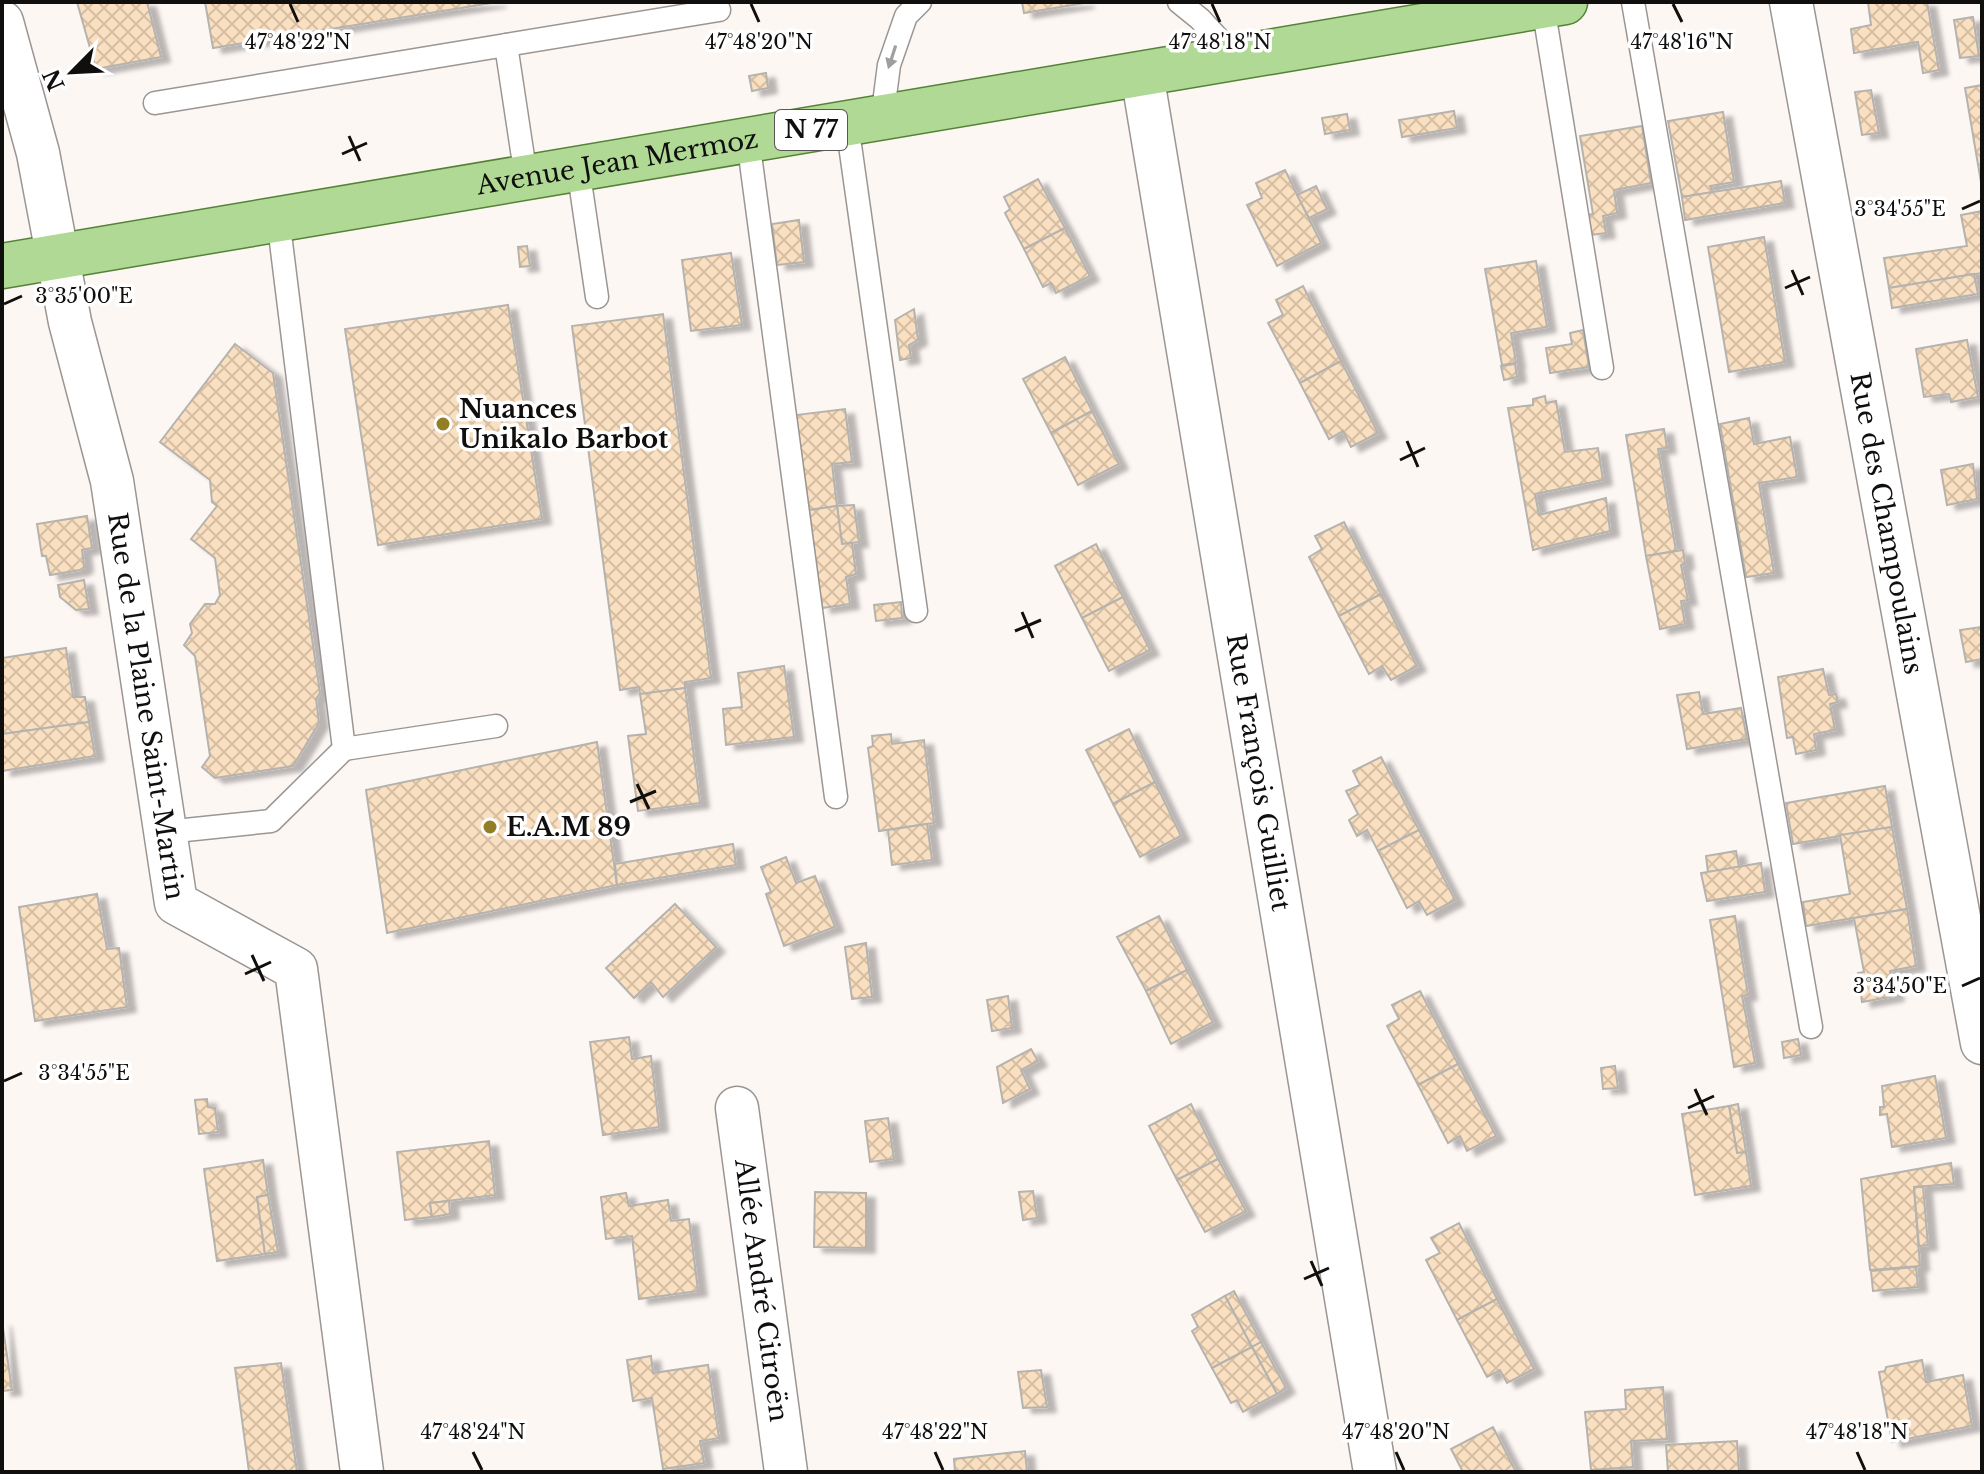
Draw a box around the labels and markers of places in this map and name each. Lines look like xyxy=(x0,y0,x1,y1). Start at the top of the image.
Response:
place label: Nuances Unikalo Barbot xyxy=(459,393,668,455)
marker: Nuances Unikalo Barbot xyxy=(434,415,452,433)
place label: E.A.M 89 xyxy=(506,811,631,843)
marker: E.A.M 89 xyxy=(481,818,499,836)

